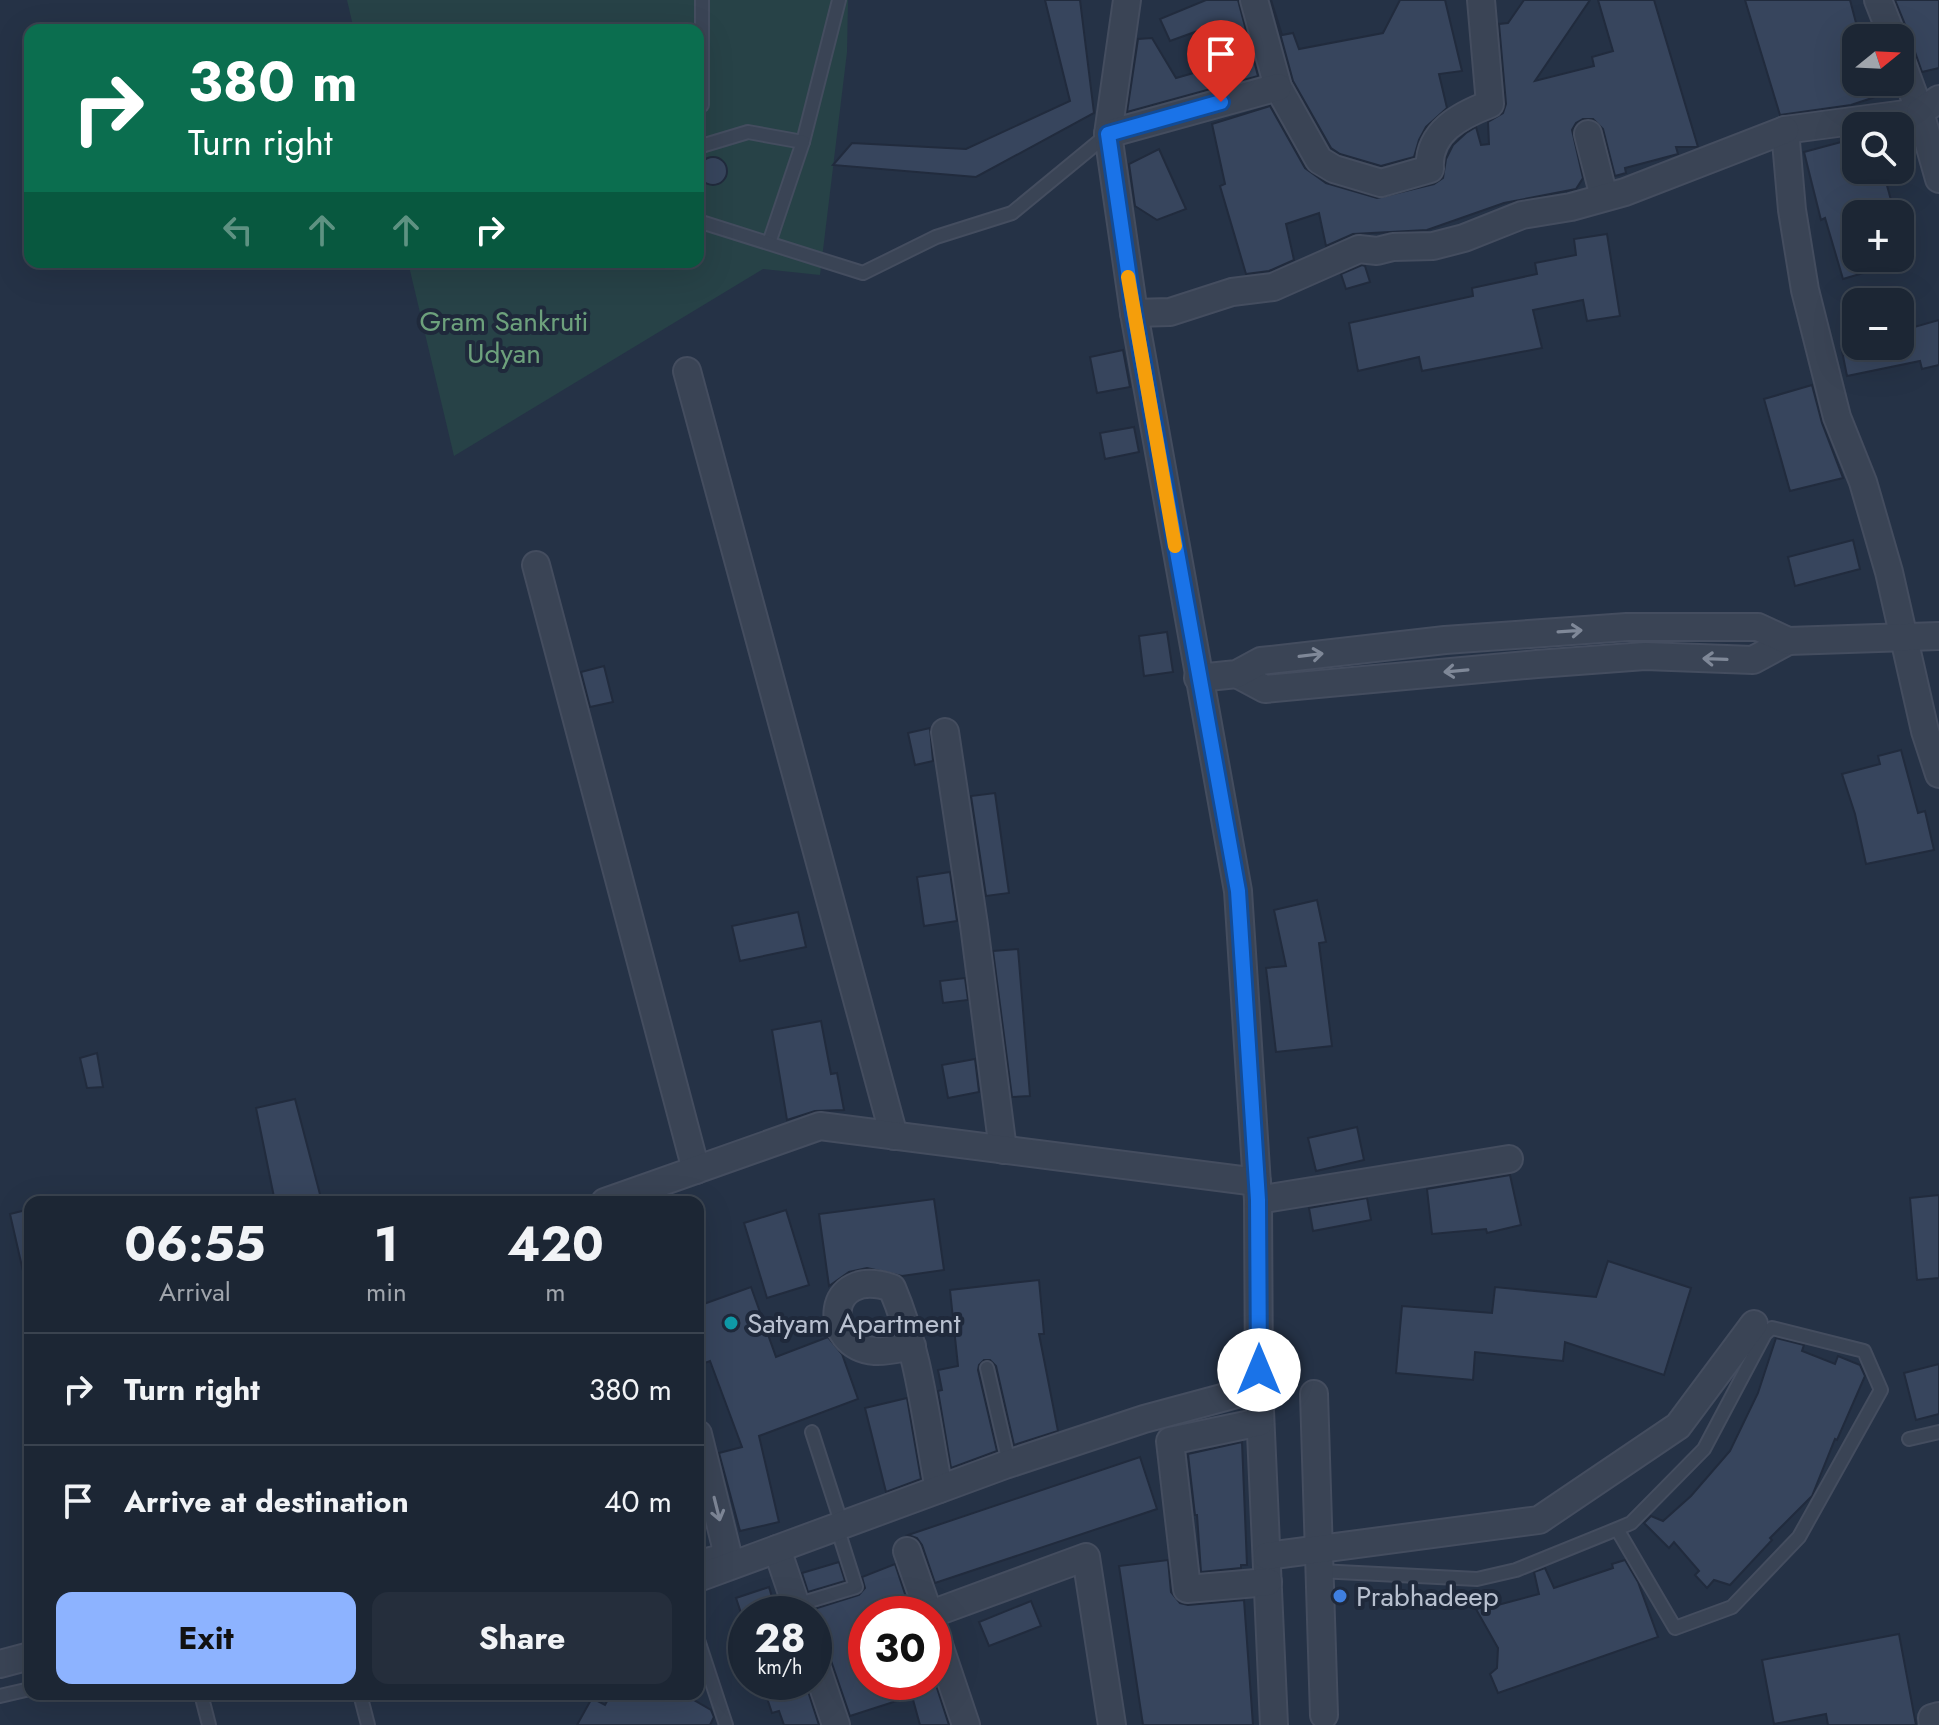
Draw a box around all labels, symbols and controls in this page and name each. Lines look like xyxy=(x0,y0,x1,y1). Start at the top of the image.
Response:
pin xyxy=(1187,20,1255,102)
north arrow xyxy=(1842,24,1914,96)
map controls xyxy=(1842,24,1914,360)
icon: arrive xyxy=(1199,32,1243,76)
text: 380 m xyxy=(188,41,358,122)
icon: right xyxy=(56,56,160,160)
button: search xyxy=(1842,112,1914,184)
text: Turn right xyxy=(188,116,333,168)
button: + xyxy=(1842,200,1914,272)
icon: left xyxy=(216,208,260,252)
icon: ahead xyxy=(300,208,344,252)
icon: ahead xyxy=(384,208,428,252)
icon: right xyxy=(468,208,512,252)
button: − xyxy=(1842,288,1914,360)
park label: Gram Sankruti Udyan xyxy=(419,301,589,374)
one-way arrow xyxy=(1556,623,1583,638)
one-way arrow xyxy=(1297,648,1324,663)
one-way arrow xyxy=(1702,651,1729,666)
one-way arrow xyxy=(1443,664,1470,679)
text: 06:55 xyxy=(124,1210,266,1279)
text: 1 xyxy=(374,1210,398,1279)
text: 420 xyxy=(507,1210,604,1279)
text: Arrival xyxy=(159,1273,231,1311)
text: min xyxy=(366,1273,407,1311)
text: m xyxy=(545,1273,565,1311)
place label: Satyam Apartment xyxy=(747,1303,961,1344)
marker: Satyam Apartment xyxy=(722,1314,740,1332)
position arrow xyxy=(1217,1328,1301,1412)
icon: right xyxy=(56,1367,100,1411)
text: Turn right xyxy=(124,1368,260,1411)
text: 380 m xyxy=(589,1368,672,1411)
icon: arrive xyxy=(56,1479,100,1523)
text: Arrive at destination xyxy=(124,1480,409,1523)
text: 40 m xyxy=(604,1480,672,1523)
one-way arrow xyxy=(710,1495,725,1521)
place label: Prabhadeep xyxy=(1356,1576,1499,1617)
marker: Prabhadeep xyxy=(1331,1587,1349,1605)
button: Exit xyxy=(56,1592,356,1684)
button: Share xyxy=(372,1592,672,1684)
speed limit sign: 30 xyxy=(848,1596,952,1700)
text: 28 xyxy=(754,1609,806,1667)
text: km/h xyxy=(757,1653,803,1682)

